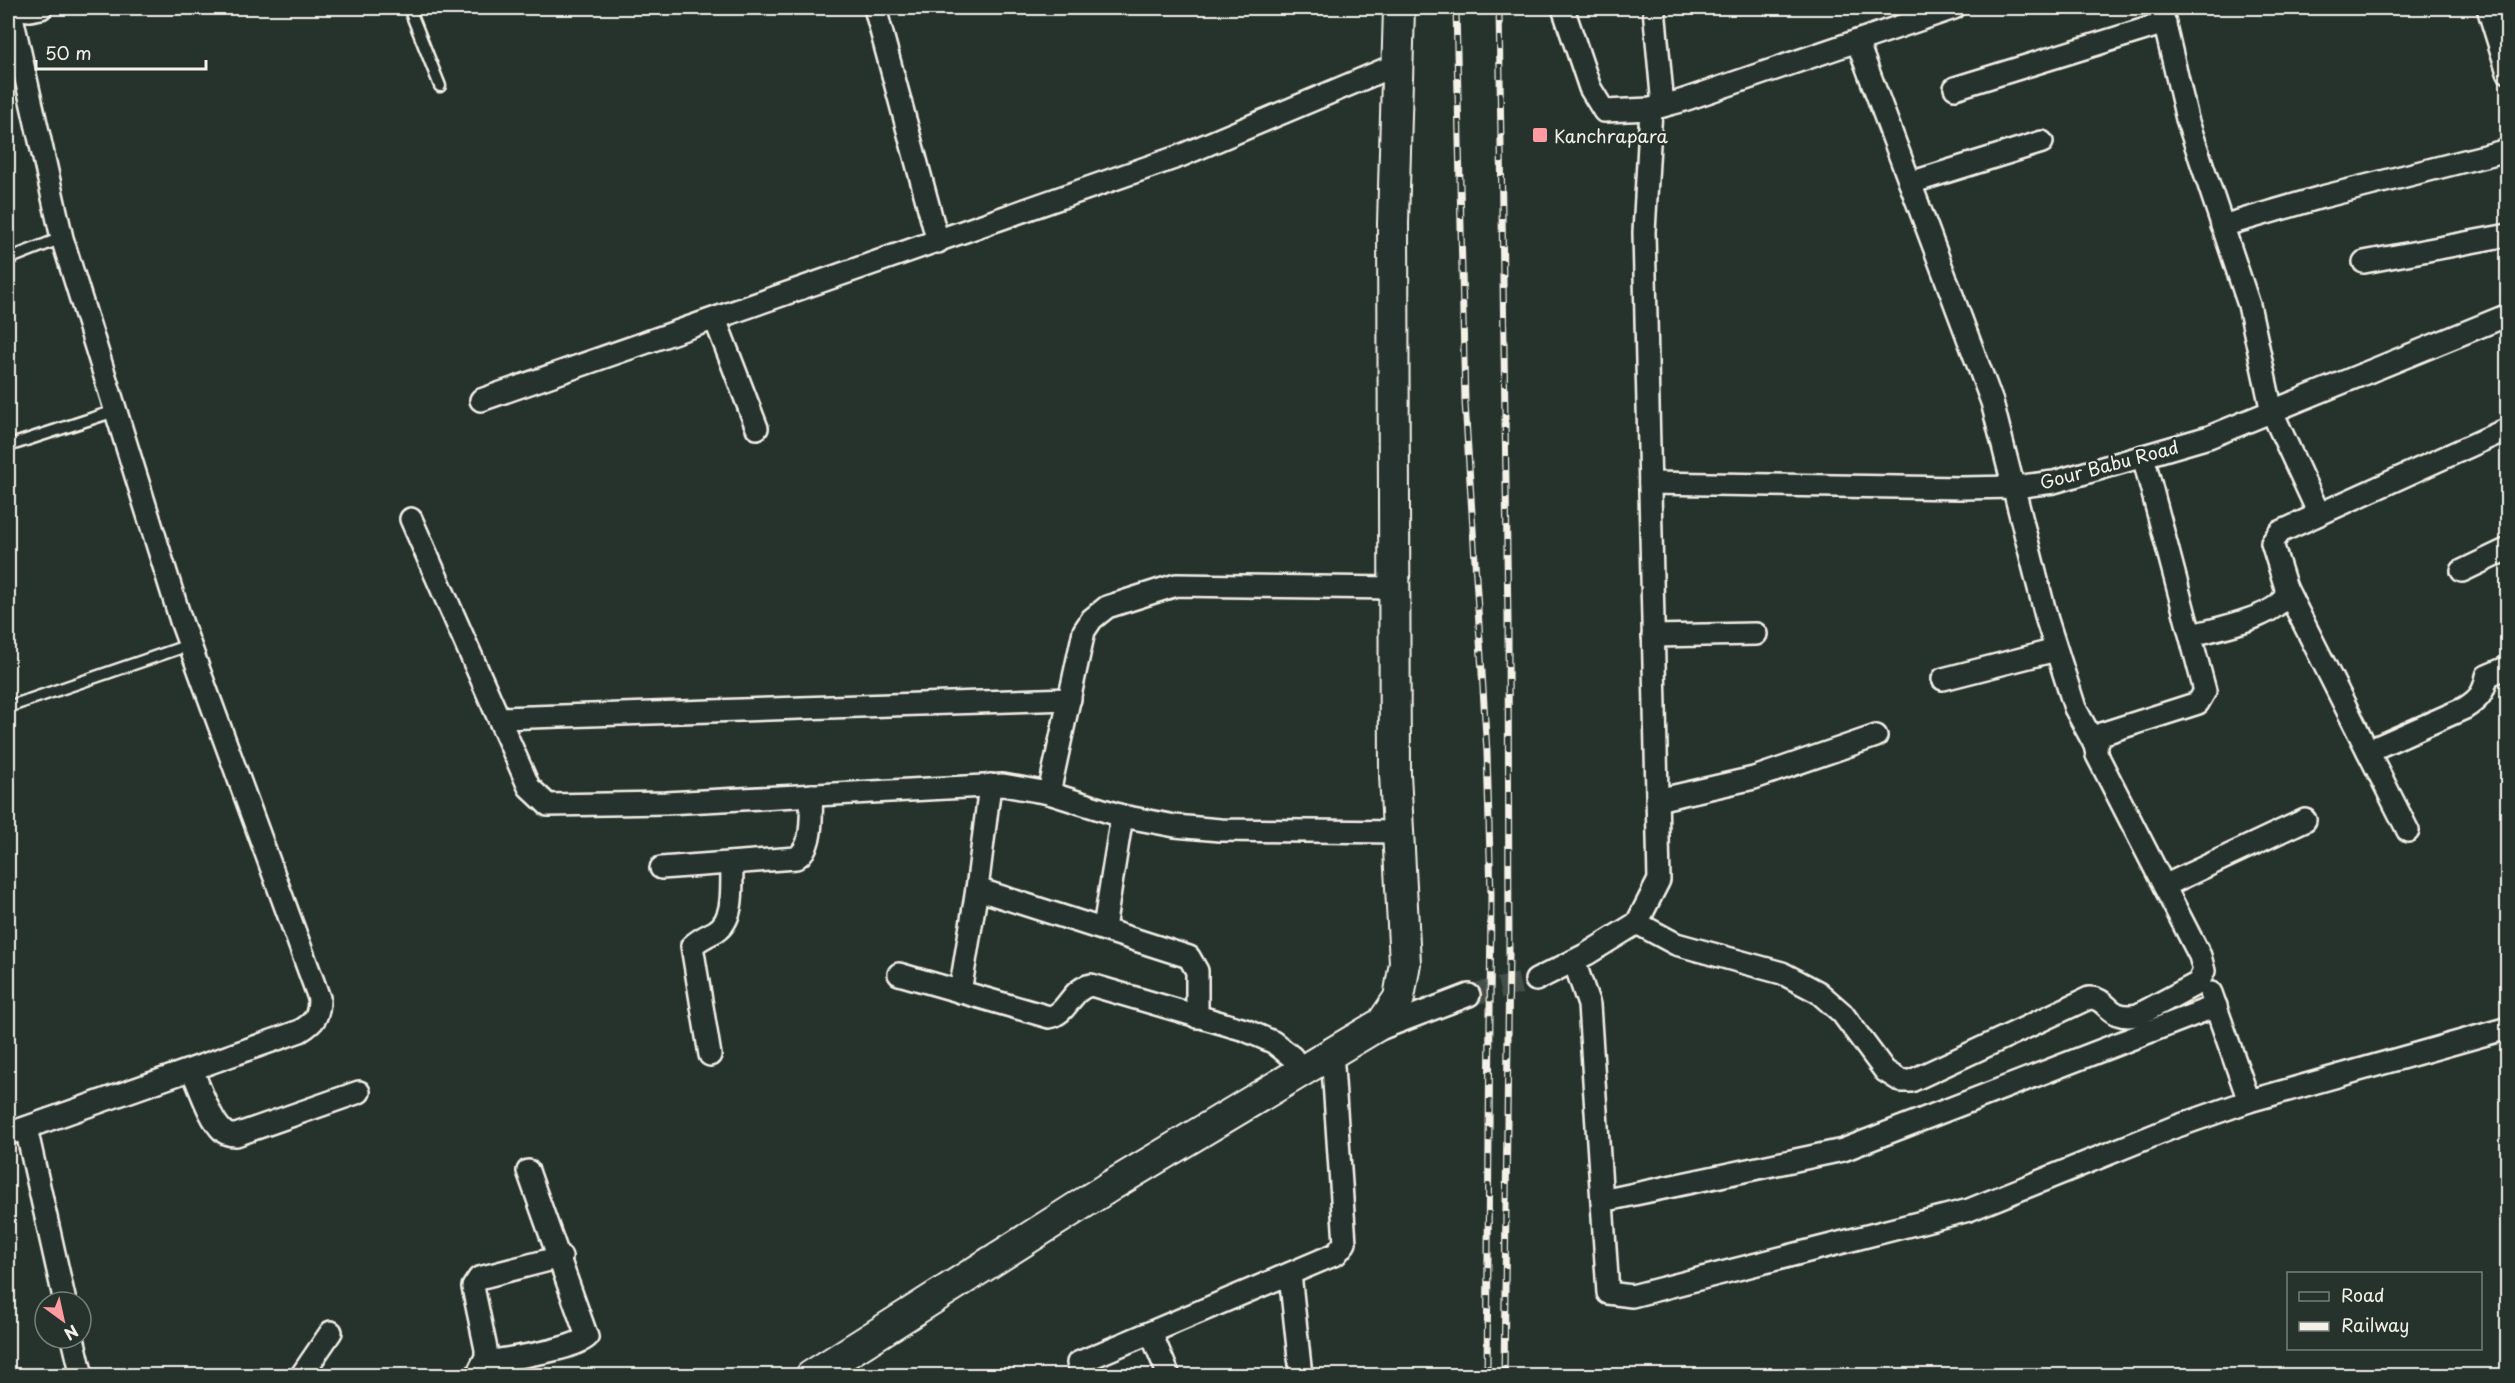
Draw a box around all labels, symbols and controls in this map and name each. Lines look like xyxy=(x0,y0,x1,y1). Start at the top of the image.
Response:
scale bar xyxy=(36,33,206,71)
text: 50 m xyxy=(45,39,92,66)
place label: Kanchrapara xyxy=(1554,122,1668,149)
marker: Kanchrapara xyxy=(1531,126,1549,144)
street label: Gour Babu Road xyxy=(2037,432,2181,496)
legend xyxy=(2287,1272,2482,1350)
text: Road xyxy=(2341,1281,2385,1308)
north arrow xyxy=(33,1290,93,1350)
text: Railway xyxy=(2341,1311,2409,1338)
text: N xyxy=(60,1320,84,1347)

